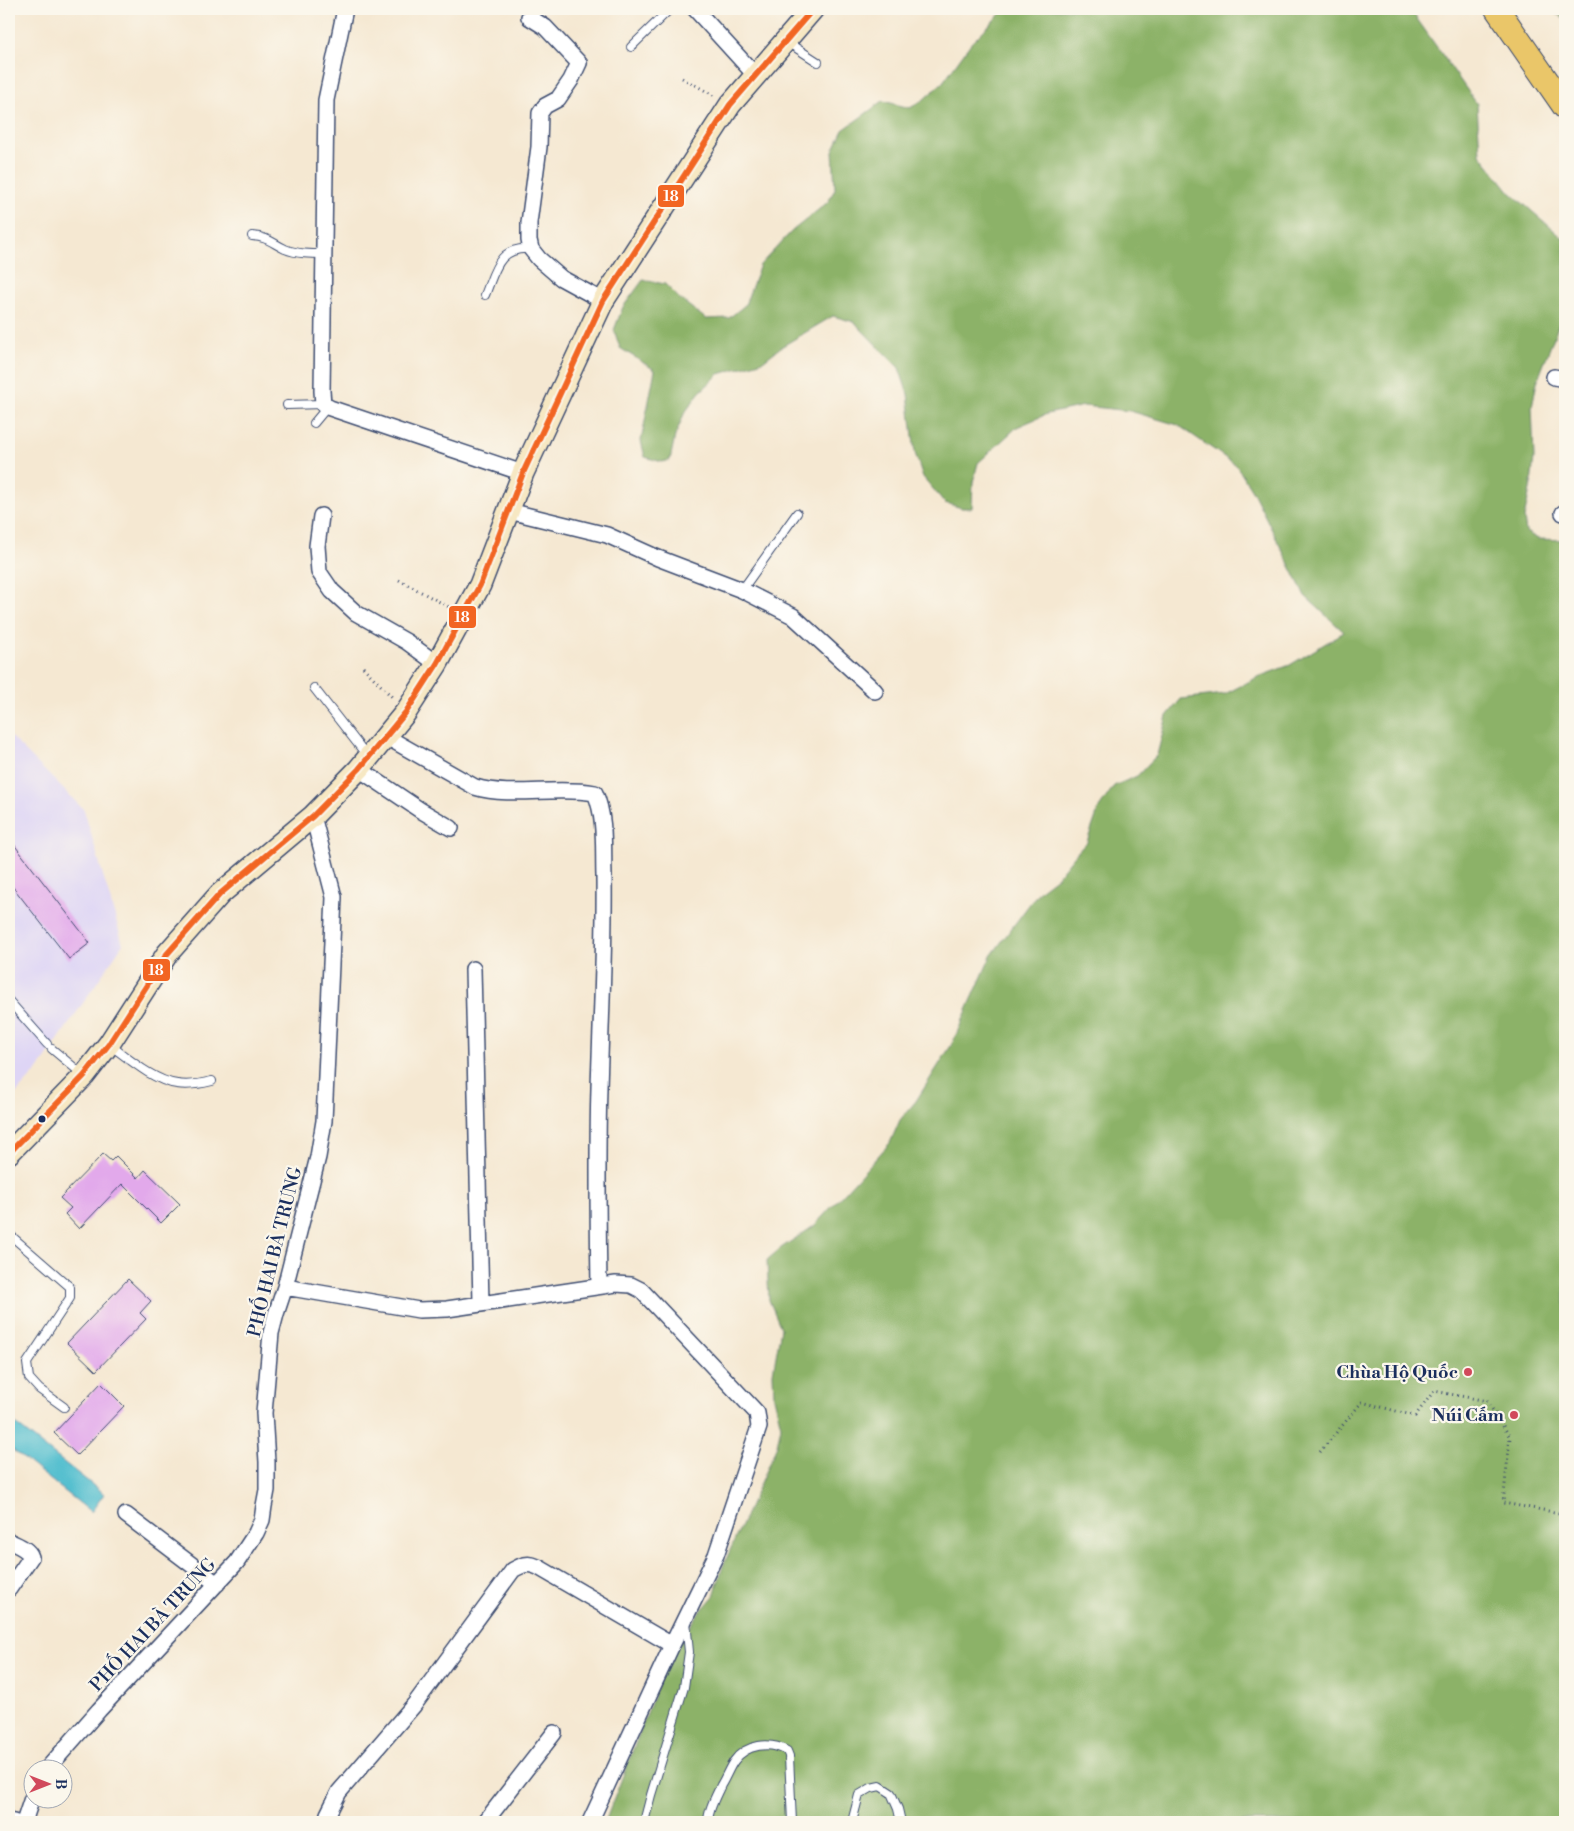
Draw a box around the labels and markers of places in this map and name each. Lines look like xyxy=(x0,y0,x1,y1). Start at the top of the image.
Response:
unlabelled marker xyxy=(37,1114,47,1124)
place label: Chùa Hộ Quốc xyxy=(1336,1361,1458,1384)
marker: Chùa Hộ Quốc xyxy=(1462,1366,1474,1378)
place label: Núi Cấm xyxy=(1431,1404,1505,1427)
marker: Núi Cấm xyxy=(1508,1409,1520,1421)

